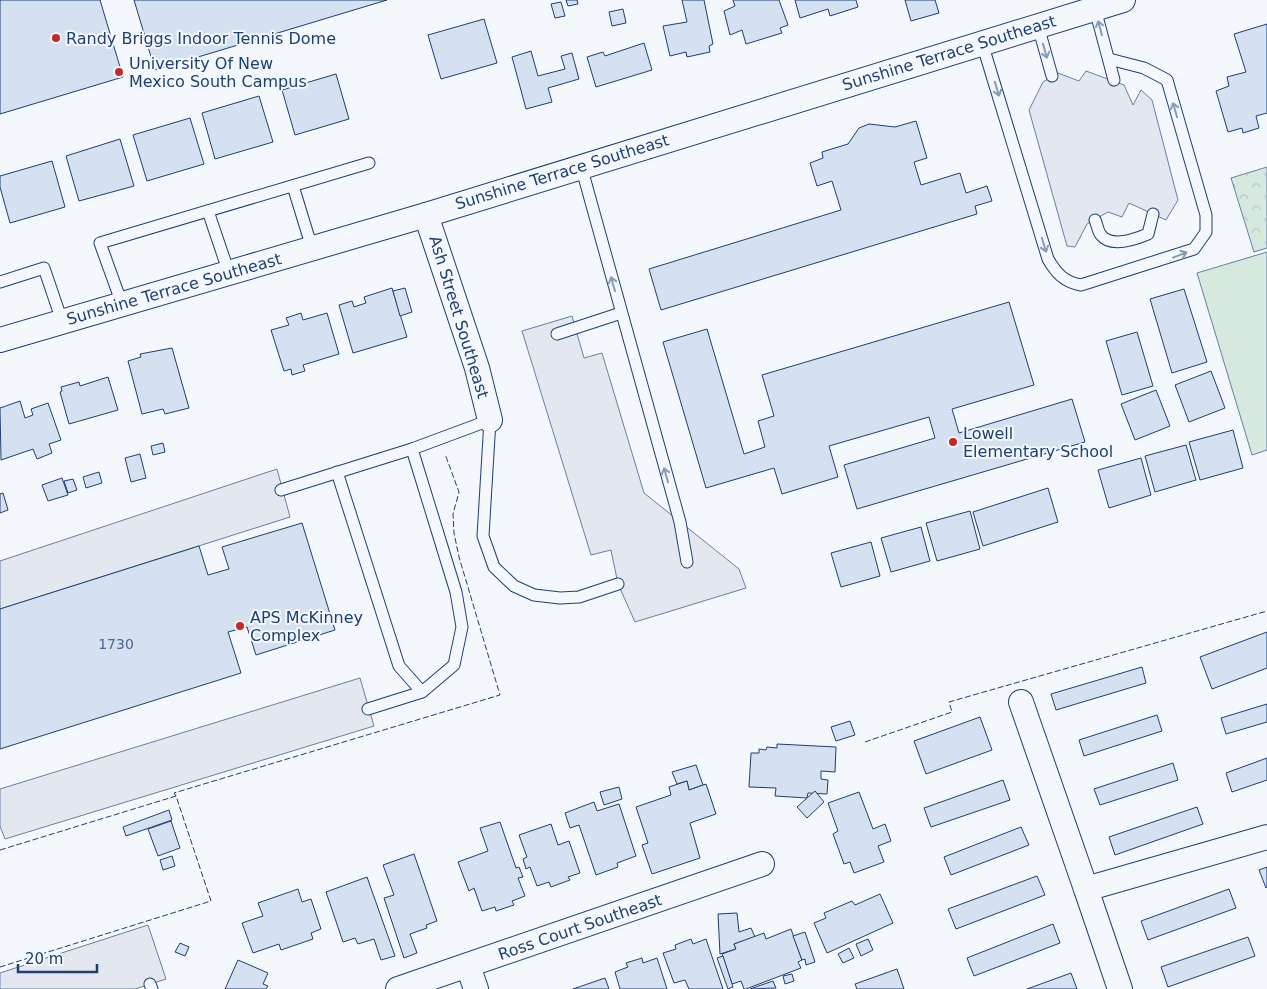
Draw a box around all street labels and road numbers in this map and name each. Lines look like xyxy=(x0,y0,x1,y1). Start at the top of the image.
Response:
street label: Sunshine Terrace Southeast xyxy=(840,11,1058,95)
street label: Sunshine Terrace Southeast xyxy=(453,130,671,214)
street label: Ash Street Southeast xyxy=(425,233,493,401)
street label: Sunshine Terrace Southeast xyxy=(64,249,284,329)
street label: Ross Court Southeast xyxy=(496,890,664,964)

